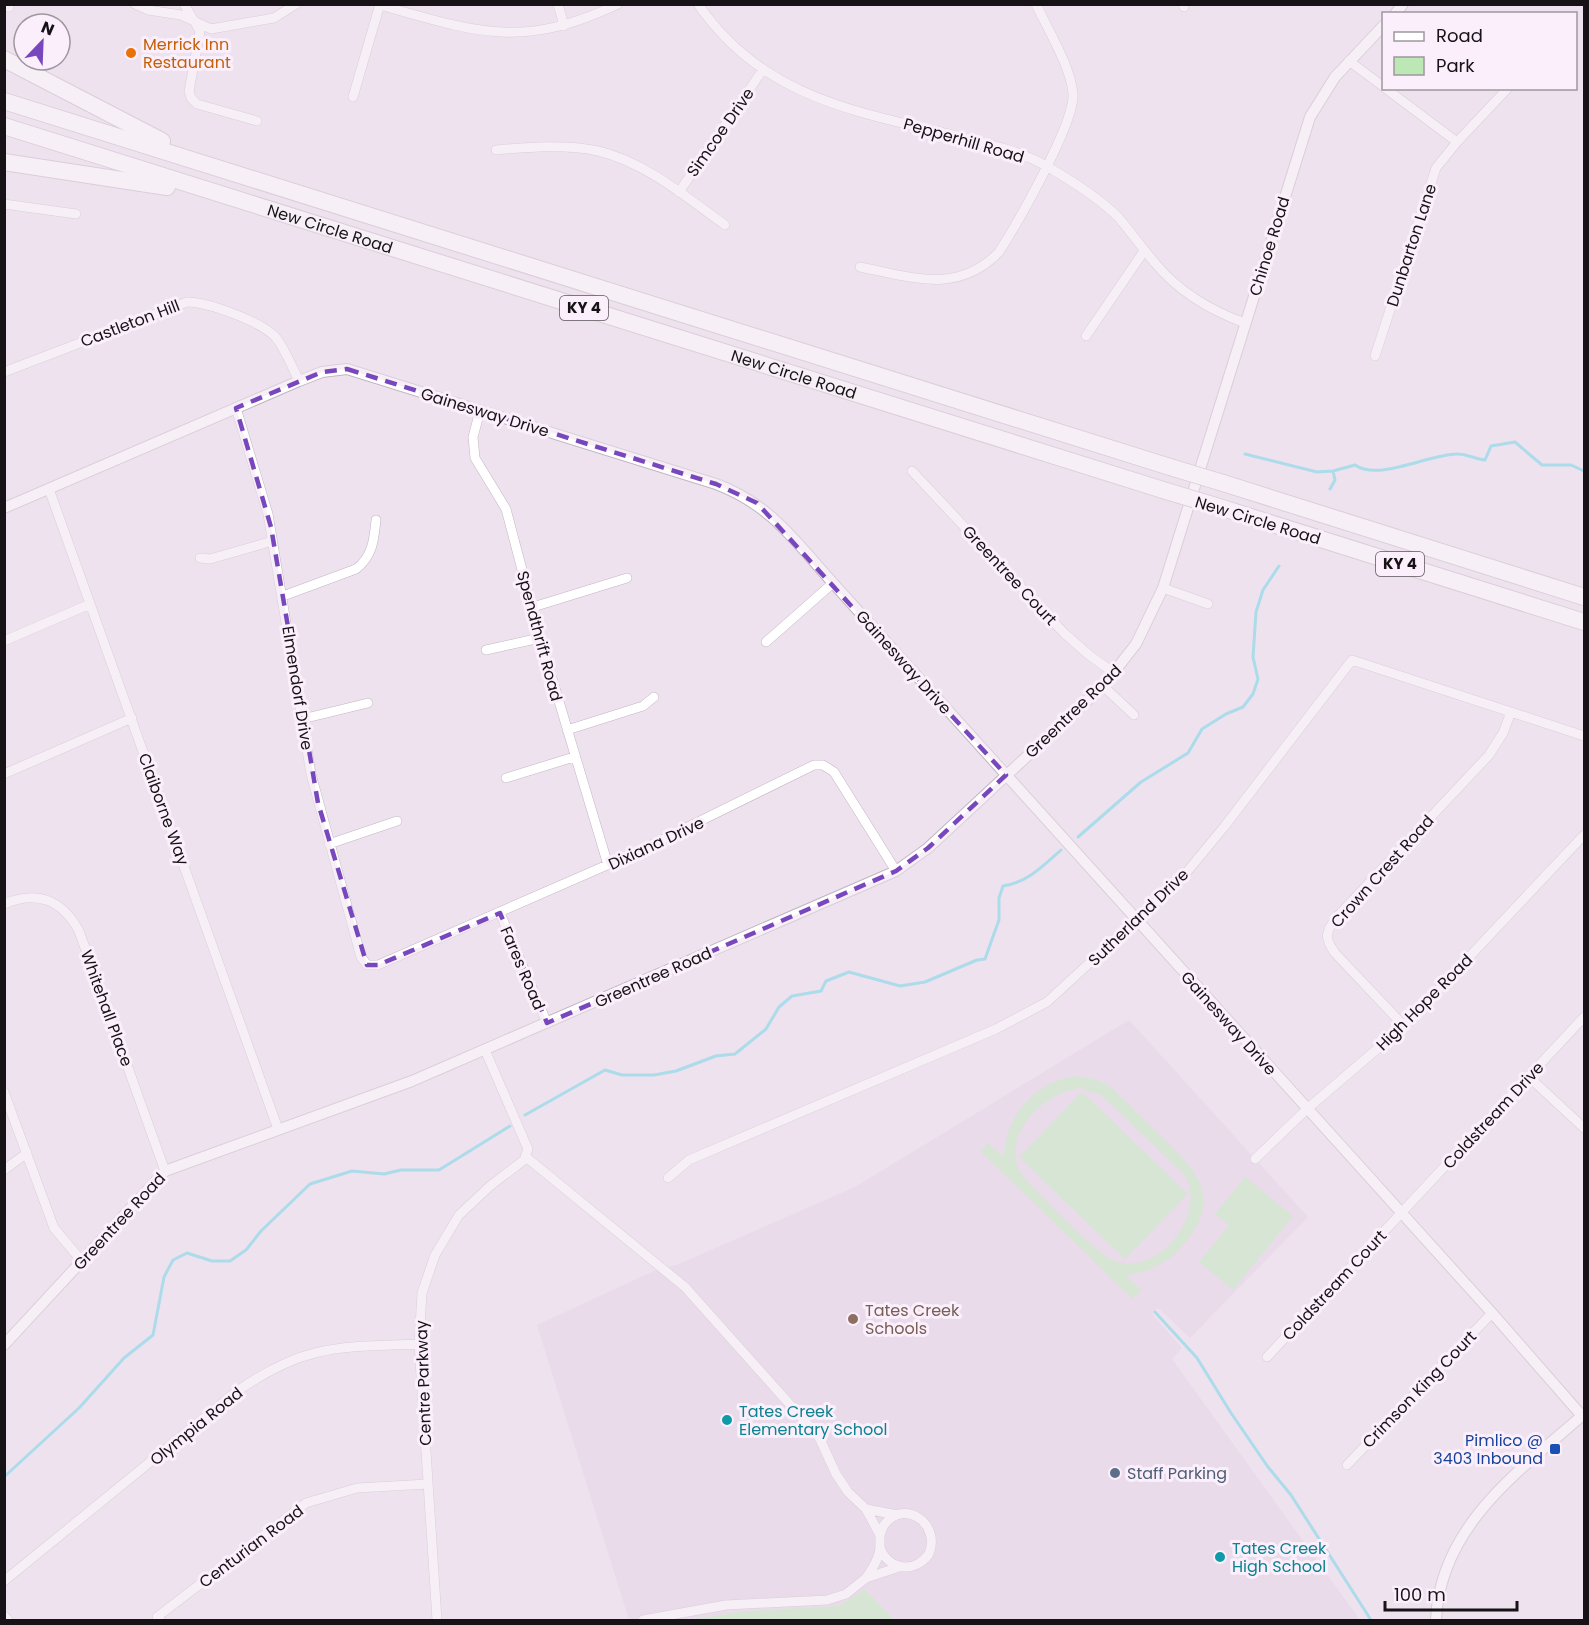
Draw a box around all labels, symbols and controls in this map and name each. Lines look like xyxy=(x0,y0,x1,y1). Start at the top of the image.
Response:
north arrow xyxy=(12,12,72,72)
legend xyxy=(1382,12,1577,90)
text: N xyxy=(38,16,58,42)
text: Road xyxy=(1436,23,1483,48)
place label: Merrick Inn Restaurant xyxy=(143,33,231,74)
marker: Merrick Inn Restaurant xyxy=(124,46,138,60)
text: Park xyxy=(1436,53,1475,78)
street label: Simcoe Drive xyxy=(681,83,760,182)
street label: Pepperhill Road xyxy=(901,112,1027,169)
street label: Dunbarton Lane xyxy=(1381,181,1442,310)
street label: Chinoe Road xyxy=(1243,194,1296,299)
street label: New Circle Road xyxy=(265,198,396,259)
street label: Castleton Hill xyxy=(77,294,183,353)
road number: KY 4 xyxy=(560,296,608,320)
street label: New Circle Road xyxy=(728,344,859,405)
street label: Gainesway Drive xyxy=(418,382,552,443)
street label: New Circle Road xyxy=(1192,490,1324,551)
street label: Greentree Court xyxy=(957,520,1062,630)
road number: KY 4 xyxy=(1376,552,1424,576)
street label: Spendthrift Road xyxy=(511,568,568,704)
street label: Gainesway Drive xyxy=(851,605,957,720)
street label: Elmendorf Drive xyxy=(276,624,319,752)
street label: Greentree Road xyxy=(1020,659,1127,763)
street label: Claiborne Way xyxy=(133,750,195,869)
street label: Crown Crest Road xyxy=(1325,810,1439,933)
street label: Dixiana Drive xyxy=(605,811,708,876)
street label: Sutherland Drive xyxy=(1083,863,1194,971)
street label: Fares Road xyxy=(495,923,551,1014)
street label: Greentree Road xyxy=(591,941,715,1014)
street label: Whitehall Place xyxy=(75,947,138,1070)
street label: High Hope Road xyxy=(1371,949,1478,1056)
street label: Gainesway Drive xyxy=(1176,966,1282,1081)
street label: Coldstream Drive xyxy=(1438,1057,1549,1174)
street label: Greentree Road xyxy=(68,1167,171,1275)
street label: Coldstream Court xyxy=(1277,1225,1392,1346)
place label: Tates Creek Schools xyxy=(865,1299,960,1340)
marker: Tates Creek Schools xyxy=(846,1312,860,1326)
street label: Centre Parkway xyxy=(410,1320,437,1446)
street label: Crimson King Court xyxy=(1357,1325,1482,1453)
street label: Olympia Road xyxy=(145,1382,248,1471)
place label: Tates Creek Elementary School xyxy=(739,1400,887,1441)
marker: Tates Creek Elementary School xyxy=(720,1413,734,1427)
place label: Pimlico @ 3403 Inbound xyxy=(1433,1429,1543,1470)
marker: Pimlico @ 3403 Inbound xyxy=(1548,1442,1562,1456)
place label: Staff Parking xyxy=(1127,1462,1227,1485)
marker: Staff Parking xyxy=(1108,1466,1122,1480)
street label: Centurian Road xyxy=(194,1499,308,1593)
place label: Tates Creek High School xyxy=(1232,1537,1327,1578)
marker: Tates Creek High School xyxy=(1213,1550,1227,1564)
scale bar xyxy=(1385,1574,1517,1612)
text: 100 m xyxy=(1394,1582,1446,1607)

